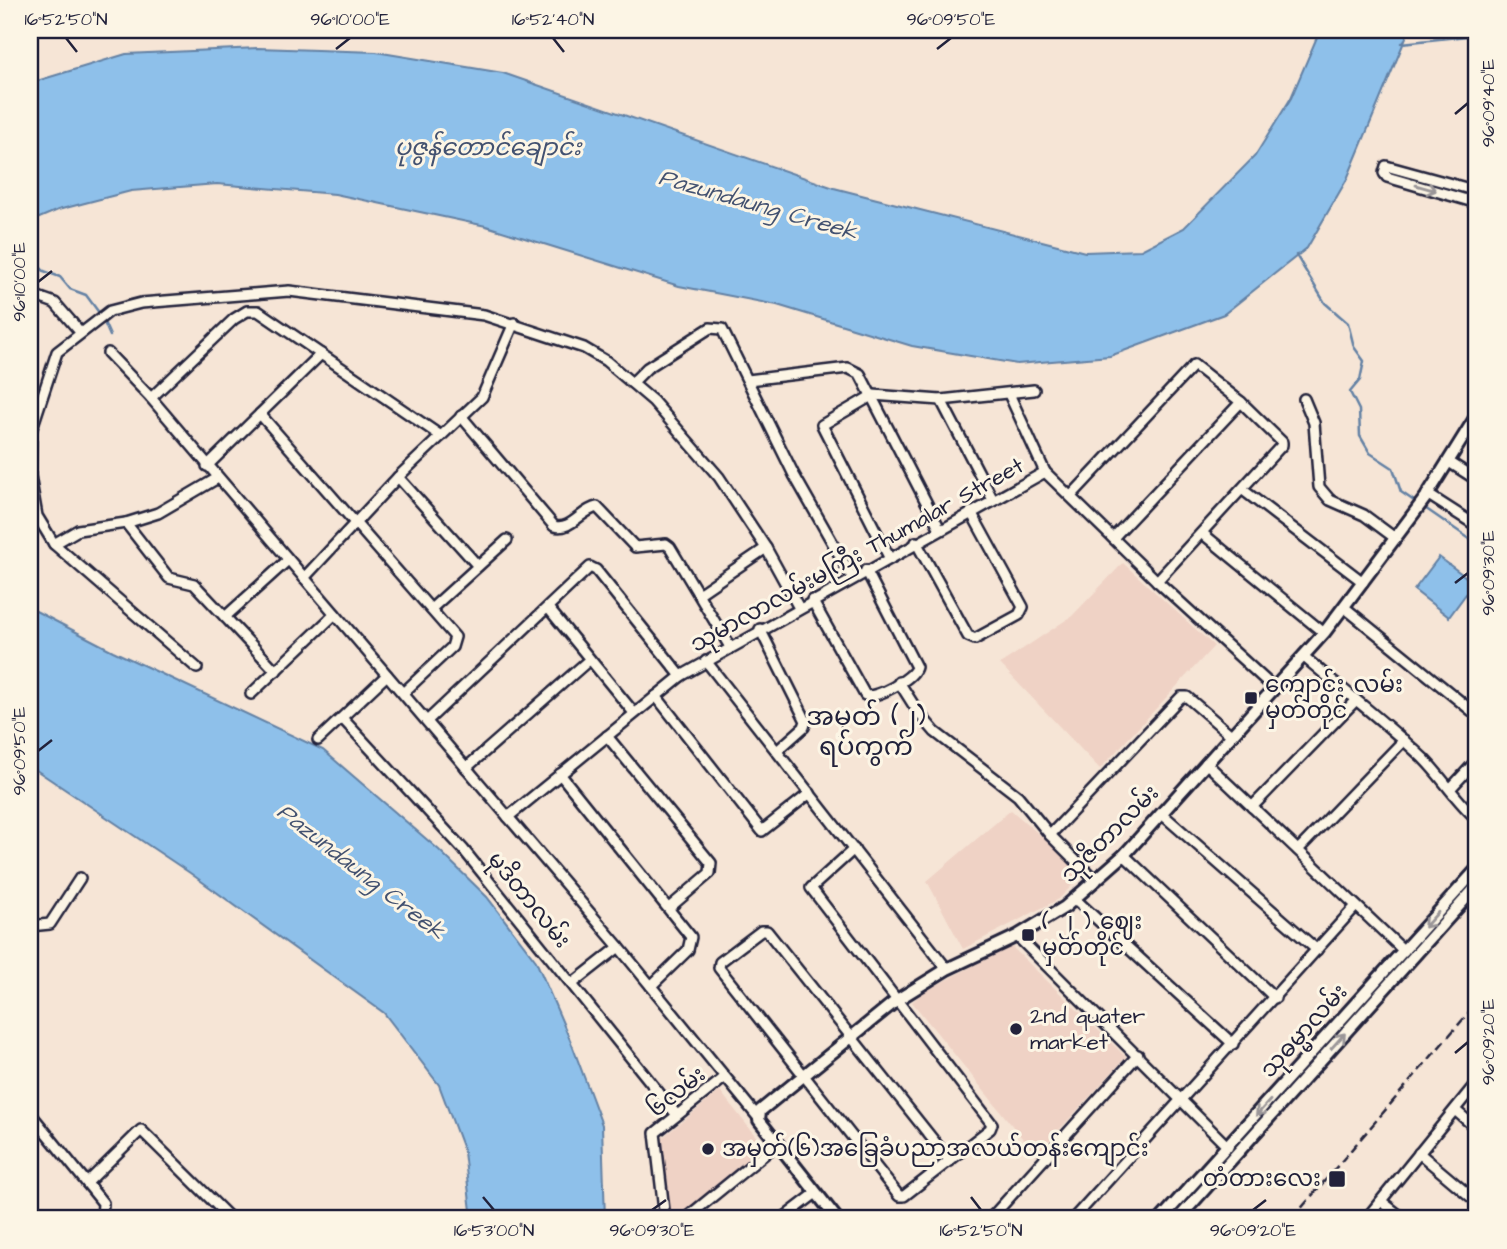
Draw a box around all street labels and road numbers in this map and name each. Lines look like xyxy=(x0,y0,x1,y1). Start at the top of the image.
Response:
street label: သုမာလာလမ်းမကြီး Thumalar Street xyxy=(684,448,1031,662)
street label: သုဇိတာလမ်း xyxy=(1053,777,1168,892)
street label: မုဒိတာလမ်း xyxy=(479,844,579,956)
street label: သုဓမ္မာလမ်း xyxy=(1252,976,1357,1087)
street label: ၆လမ်း xyxy=(641,1058,713,1125)

